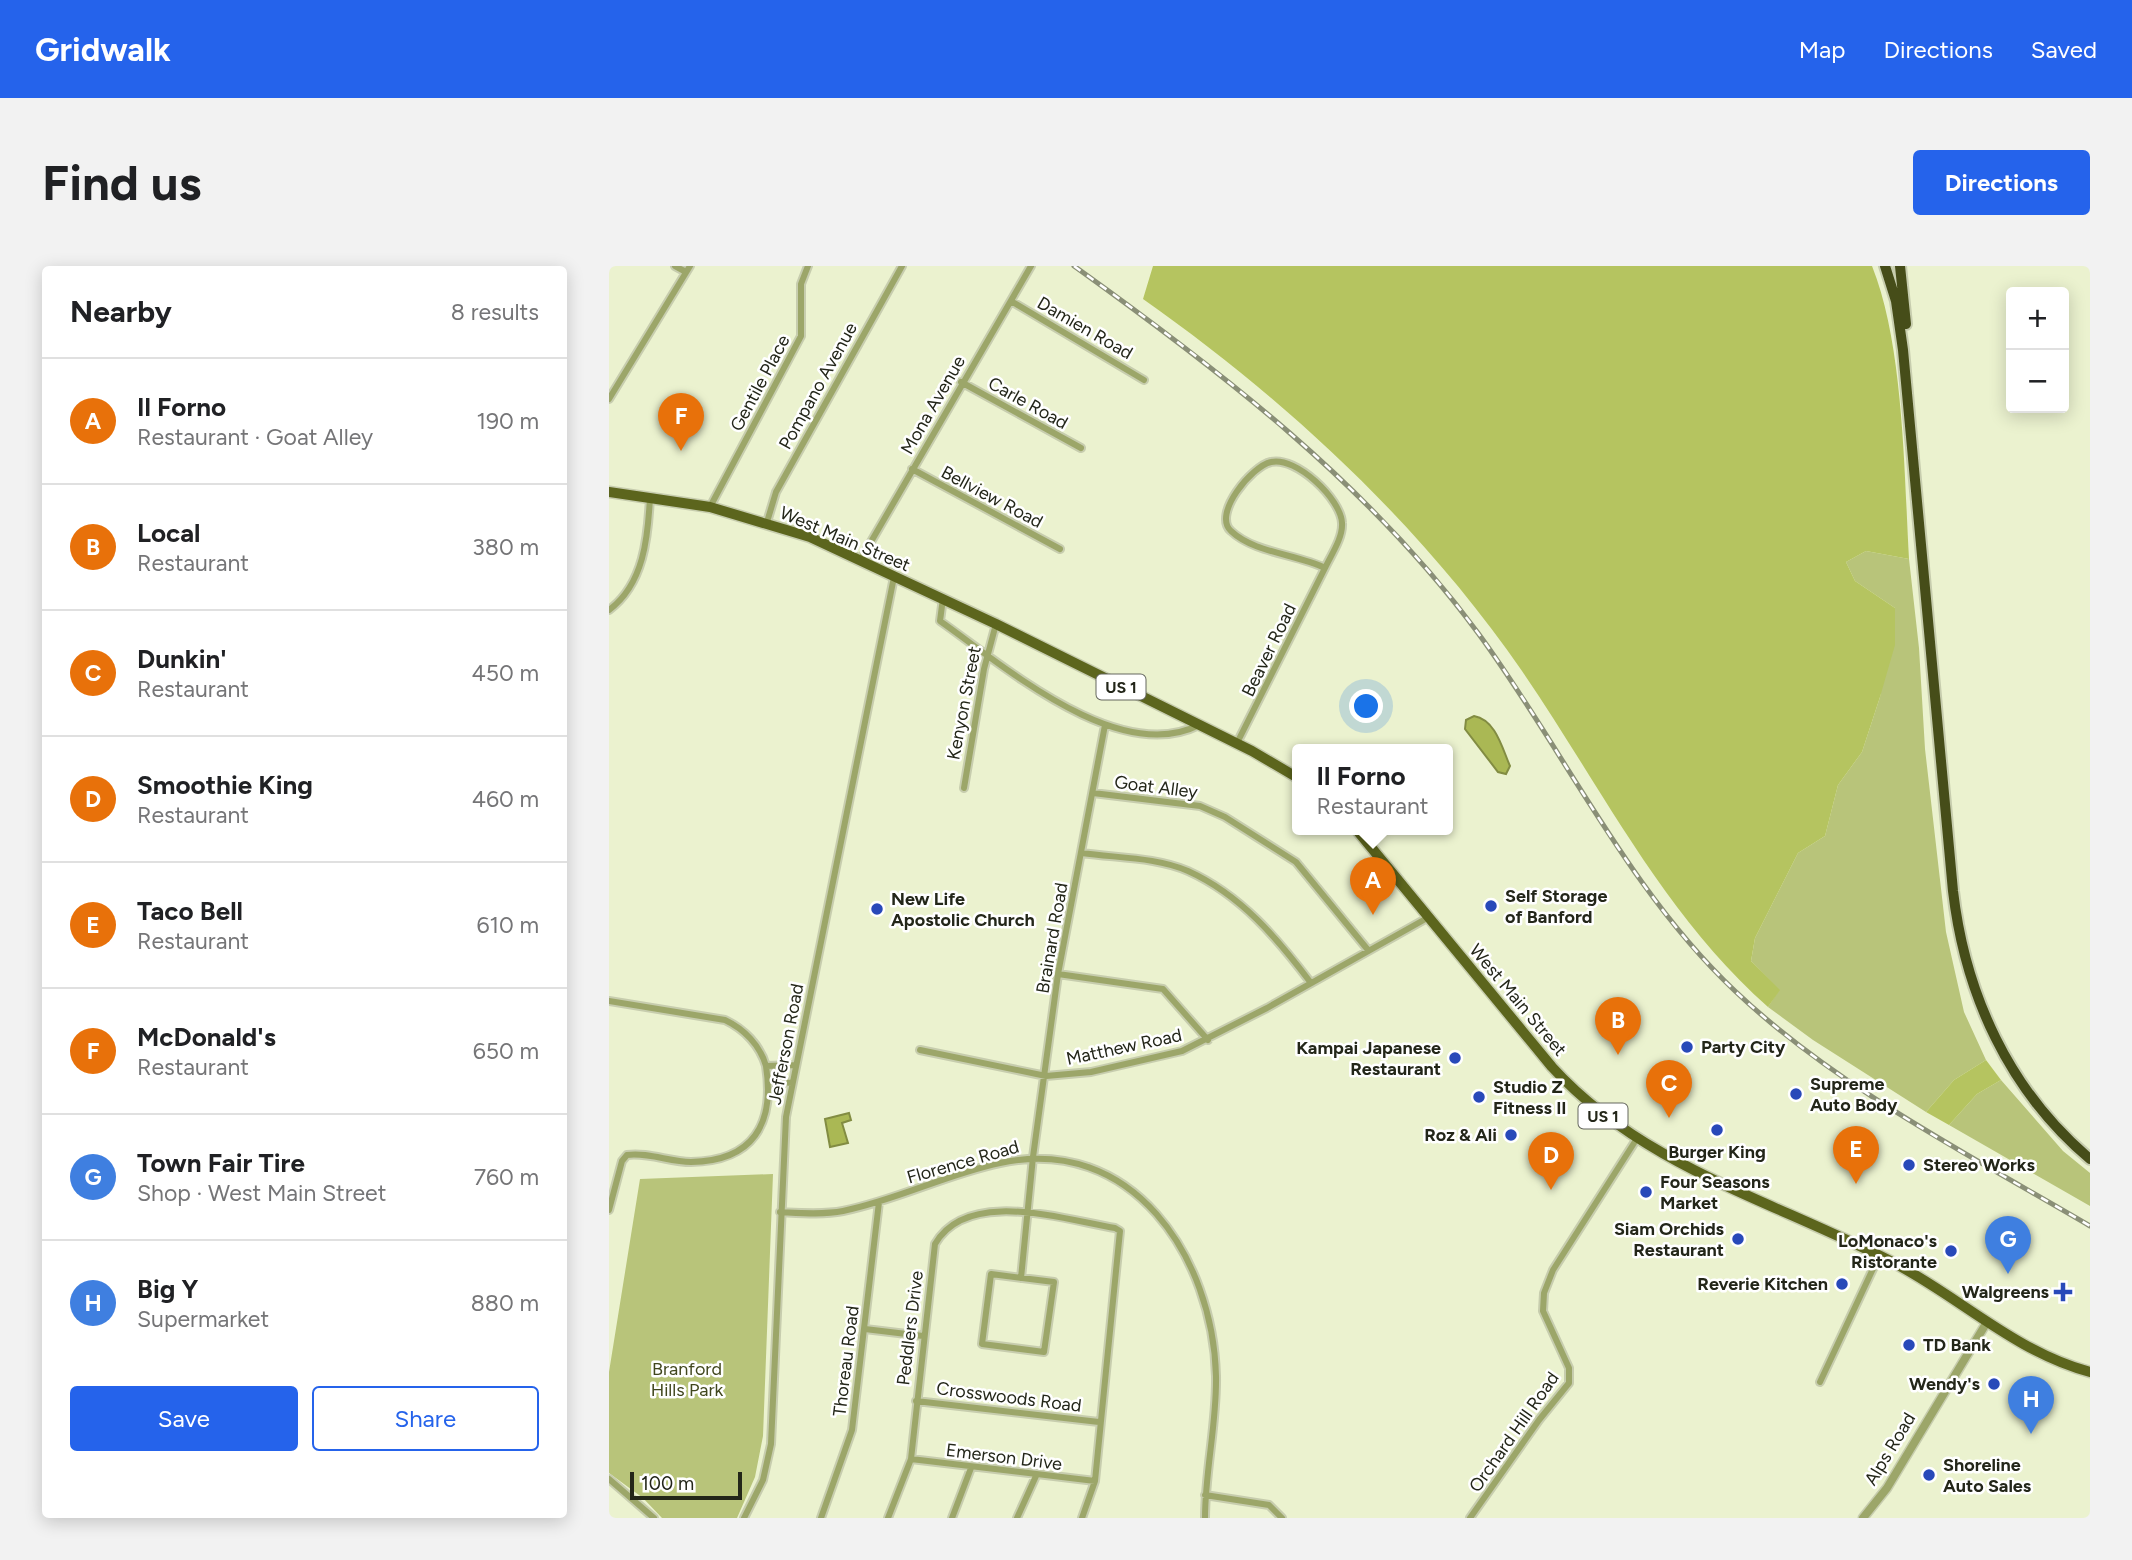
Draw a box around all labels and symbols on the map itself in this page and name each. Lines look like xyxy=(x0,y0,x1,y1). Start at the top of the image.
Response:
street label: Damien Road xyxy=(1033,292,1137,364)
street label: Pompano Avenue xyxy=(774,319,862,453)
street label: Gentile Place xyxy=(725,331,795,435)
street label: Mona Avenue xyxy=(896,352,970,458)
street label: Carle Road xyxy=(984,372,1072,434)
pin: F xyxy=(658,393,704,451)
street label: Bellview Road xyxy=(937,461,1047,533)
street label: West Main Street xyxy=(776,502,914,576)
street label: Beaver Road xyxy=(1237,600,1301,700)
street label: Kenyon Street xyxy=(942,644,986,762)
road number: US 1 xyxy=(1097,674,1145,700)
your location xyxy=(1349,689,1383,723)
street label: Goat Alley xyxy=(1113,771,1199,803)
pin: A xyxy=(1350,857,1396,915)
street label: Brainard Road xyxy=(1031,881,1073,995)
place label: Self Storage of Banford xyxy=(1505,885,1607,928)
place label: New Life Apostolic Church xyxy=(891,888,1035,931)
marker: Self Storage of Banford xyxy=(1483,898,1499,914)
marker: New Life Apostolic Church xyxy=(869,901,885,917)
street label: West Main Street xyxy=(1465,939,1571,1061)
street label: Jefferson Road xyxy=(763,982,809,1106)
pin: B xyxy=(1595,997,1641,1055)
street label: Matthew Road xyxy=(1064,1024,1184,1070)
place label: Party City xyxy=(1701,1036,1786,1058)
place label: Kampai Japanese Restaurant xyxy=(1296,1037,1441,1080)
marker: Party City xyxy=(1679,1039,1695,1055)
marker: Kampai Japanese Restaurant xyxy=(1447,1050,1463,1066)
pin: C xyxy=(1646,1060,1692,1118)
place label: Supreme Auto Body xyxy=(1810,1073,1898,1116)
place label: Studio Z Fitness II xyxy=(1493,1076,1567,1119)
marker: Supreme Auto Body xyxy=(1788,1086,1804,1102)
marker: Studio Z Fitness II xyxy=(1471,1089,1487,1105)
road number: US 1 xyxy=(1579,1104,1627,1128)
marker: Burger King xyxy=(1709,1122,1725,1138)
place label: Roz & Ali xyxy=(1424,1124,1497,1146)
pin: E xyxy=(1833,1126,1879,1184)
marker: Roz & Ali xyxy=(1503,1127,1519,1143)
pin: D xyxy=(1528,1132,1574,1190)
street label: Florence Road xyxy=(904,1135,1022,1189)
place label: Burger King xyxy=(1668,1141,1766,1163)
place label: Stereo Works xyxy=(1923,1154,2035,1176)
marker: Stereo Works xyxy=(1901,1157,1917,1173)
place label: Four Seasons Market xyxy=(1660,1171,1770,1214)
marker: Four Seasons Market xyxy=(1638,1184,1654,1200)
pin: G xyxy=(1985,1216,2031,1274)
place label: Siam Orchids Restaurant xyxy=(1614,1218,1725,1261)
place label: LoMonaco's Ristorante xyxy=(1838,1230,1938,1273)
marker: Siam Orchids Restaurant xyxy=(1730,1231,1746,1247)
marker: LoMonaco's Ristorante xyxy=(1943,1243,1959,1259)
street label: Peddlers Drive xyxy=(892,1269,928,1387)
place label: Reverie Kitchen xyxy=(1697,1273,1828,1295)
marker: Reverie Kitchen xyxy=(1834,1276,1850,1292)
place label: Walgreens xyxy=(1962,1281,2050,1303)
marker: Walgreens xyxy=(2055,1284,2071,1300)
street label: Thoreau Road xyxy=(828,1304,864,1418)
place label: TD Bank xyxy=(1923,1334,1991,1356)
marker: TD Bank xyxy=(1901,1337,1917,1353)
park label: Branford Hills Park xyxy=(651,1358,724,1401)
street label: Orchard Hill Road xyxy=(1464,1368,1564,1496)
place label: Wendy's xyxy=(1909,1373,1981,1395)
marker: Wendy's xyxy=(1986,1376,2002,1392)
pin: H xyxy=(2008,1376,2054,1434)
street label: Crosswoods Road xyxy=(935,1377,1083,1417)
street label: Alps Road xyxy=(1860,1409,1920,1489)
street label: Emerson Drive xyxy=(945,1439,1063,1475)
place label: Shoreline Auto Sales xyxy=(1943,1454,2032,1497)
marker: Shoreline Auto Sales xyxy=(1921,1467,1937,1483)
scale bar xyxy=(630,1469,742,1501)

